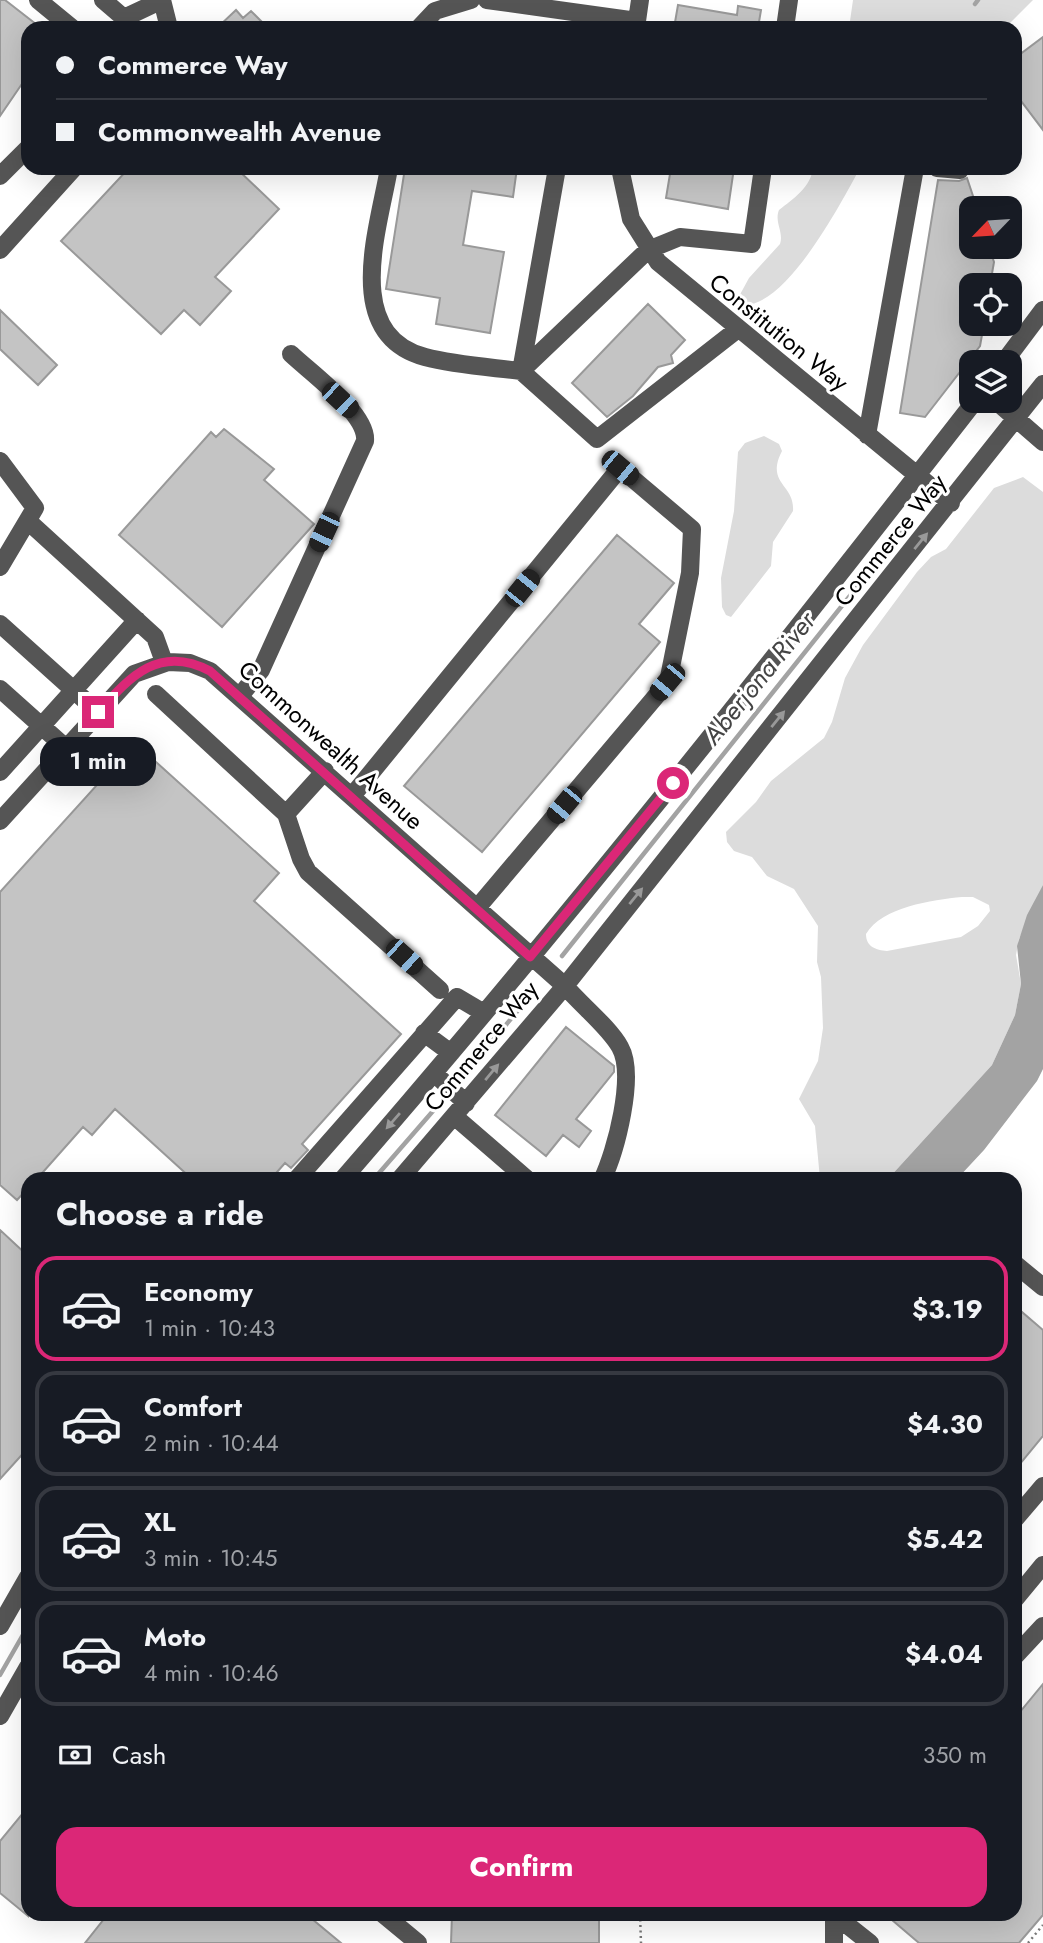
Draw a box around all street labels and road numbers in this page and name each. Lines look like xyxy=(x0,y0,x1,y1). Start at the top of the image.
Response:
street label: Constitution Way xyxy=(702,265,857,399)
street label: Commerce Way xyxy=(826,466,955,614)
street label: Commonwealth Avenue xyxy=(231,652,431,838)
street label: Commerce Way xyxy=(416,973,547,1119)

